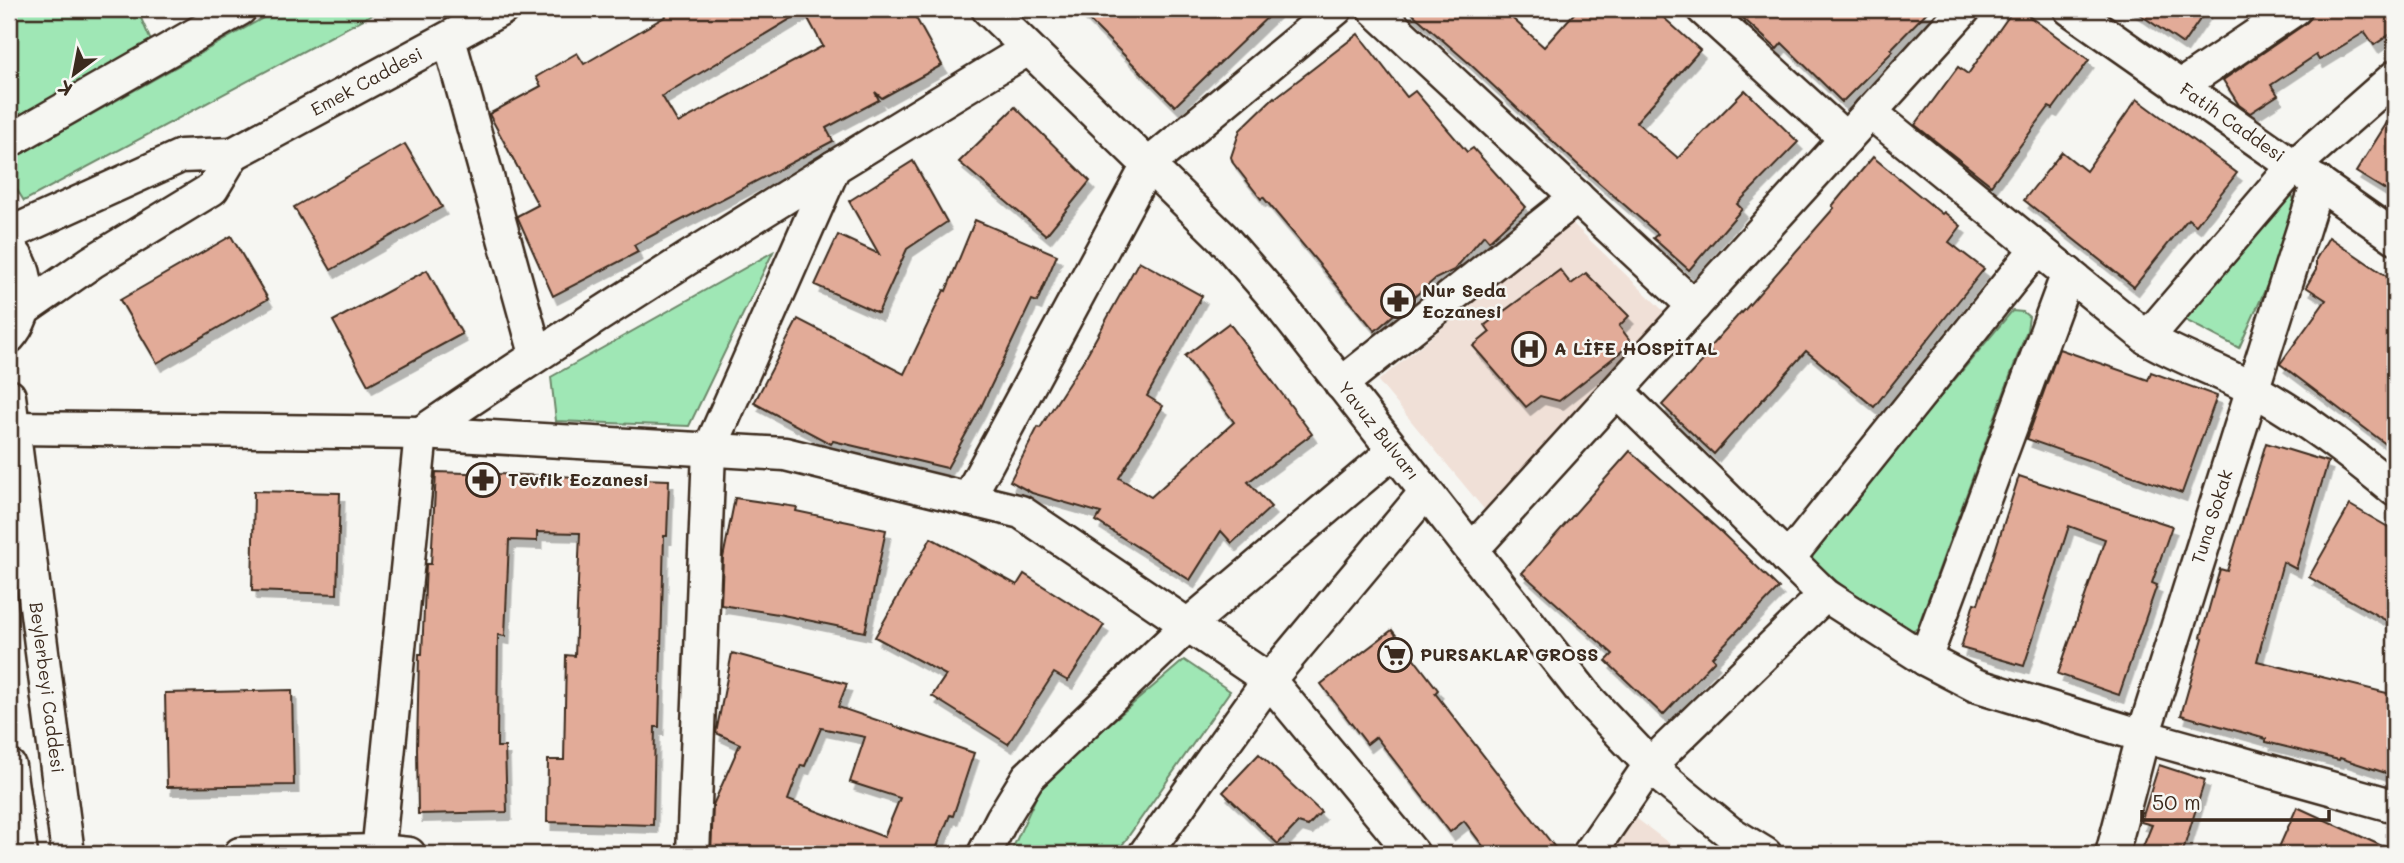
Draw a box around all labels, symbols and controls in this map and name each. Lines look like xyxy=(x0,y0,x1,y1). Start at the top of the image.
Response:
north arrow xyxy=(38,38,108,108)
street label: Emek Caddesi xyxy=(306,41,426,121)
text: K xyxy=(53,75,77,103)
street label: Fatih Caddesi xyxy=(2175,77,2290,167)
place label: Nur Seda Eczanesi xyxy=(1422,278,1506,323)
pharmacy icon: Nur Seda Eczanesi xyxy=(1379,282,1417,320)
hospital icon: A LİFE HOSPİTAL xyxy=(1510,330,1548,368)
place label: A LİFE HOSPİTAL xyxy=(1554,336,1718,360)
street label: Yavuz Bulvarı xyxy=(1333,376,1425,485)
pharmacy icon: Tevfik Eczanesi xyxy=(464,461,502,499)
street label: Tuna Sokak xyxy=(2185,466,2238,567)
place label: Tevfik Eczanesi xyxy=(508,467,649,491)
street label: Beylerbeyi Caddesi xyxy=(25,601,70,774)
supermarket icon: PURSAKLAR GROSS xyxy=(1376,636,1414,674)
place label: PURSAKLAR GROSS xyxy=(1420,642,1598,666)
scale bar xyxy=(2142,779,2329,823)
text: 50 m xyxy=(2152,788,2201,815)

